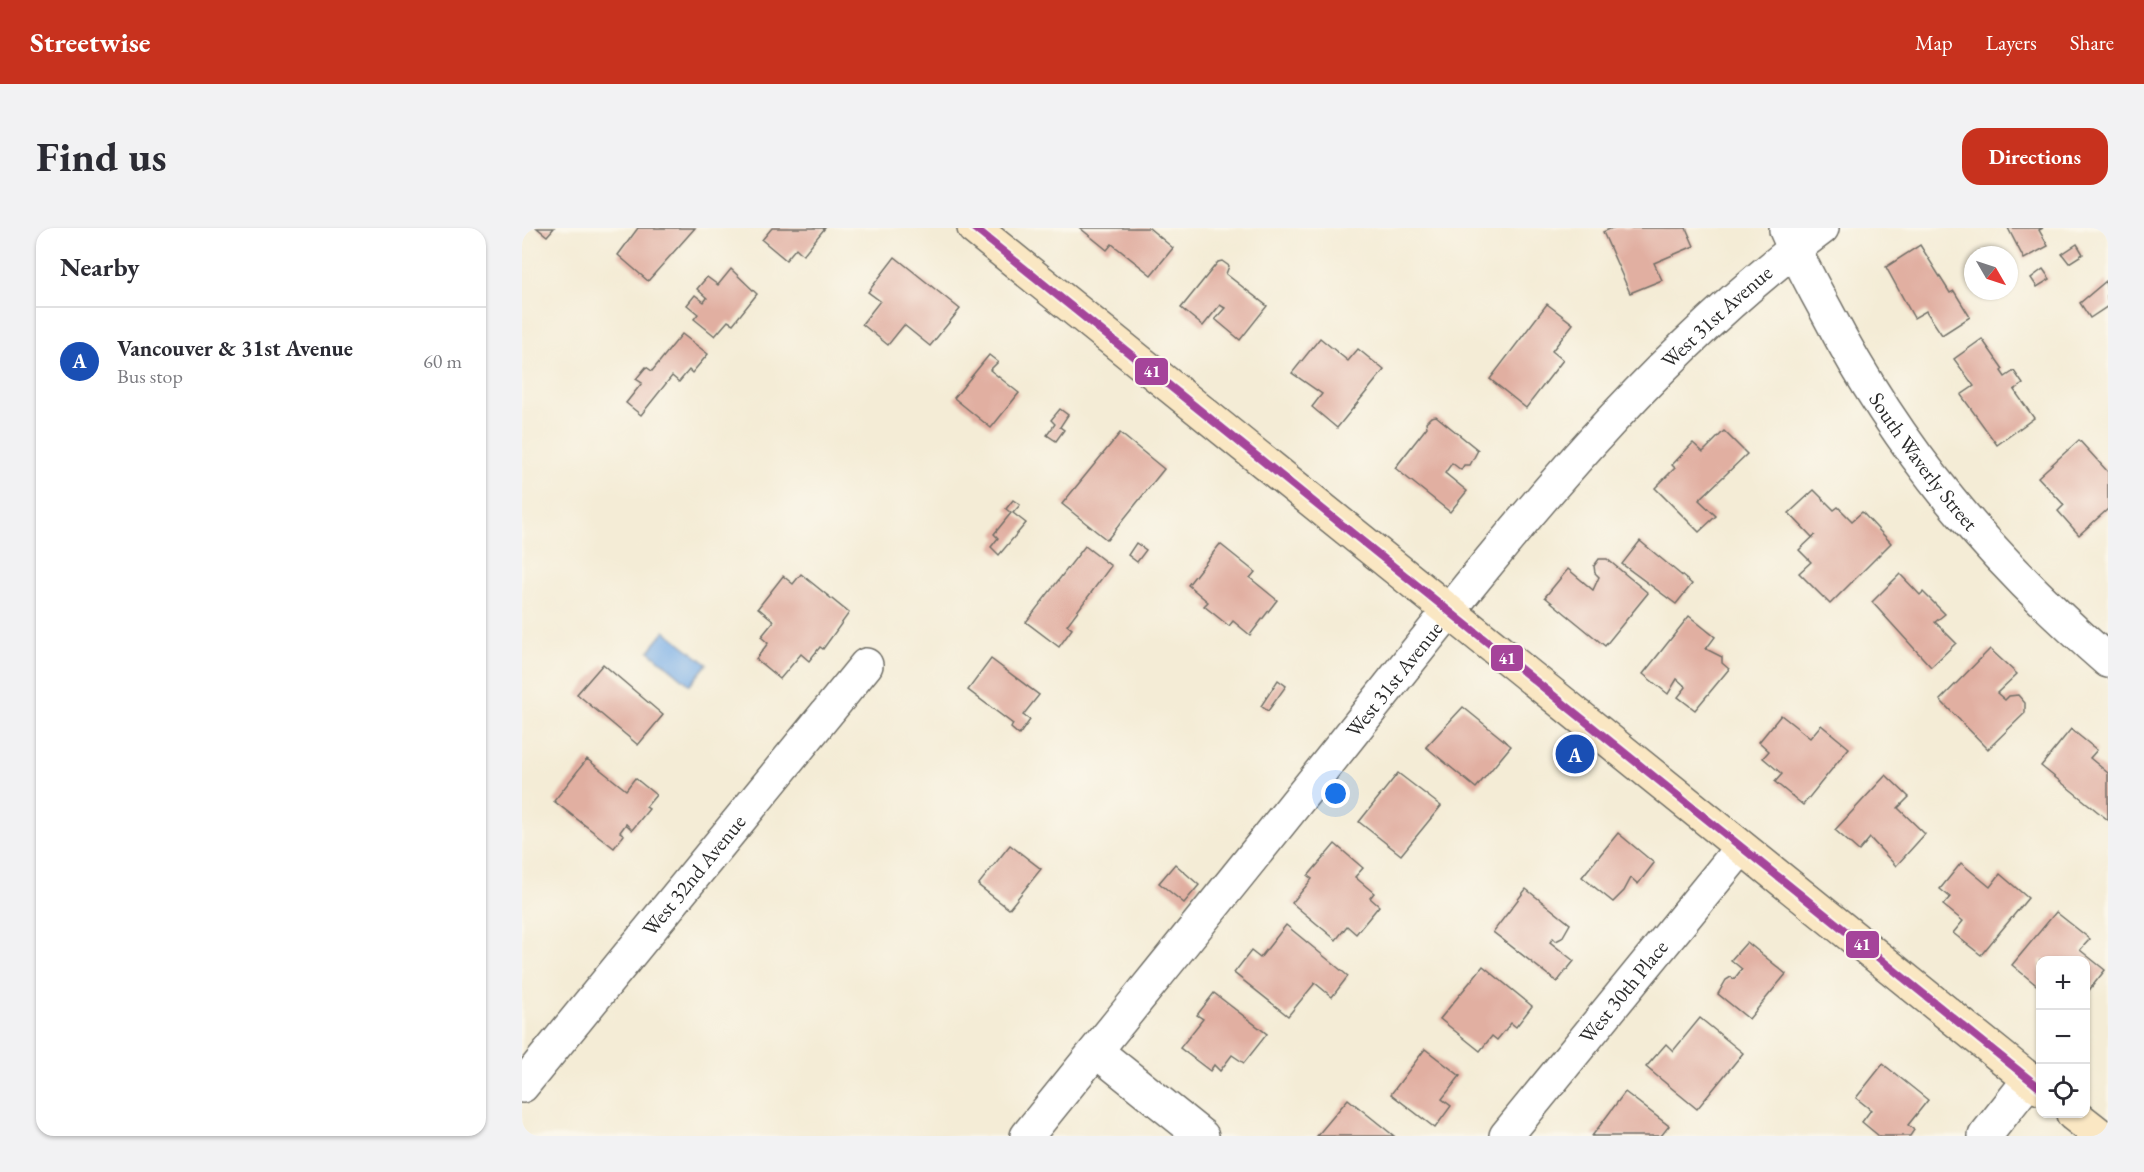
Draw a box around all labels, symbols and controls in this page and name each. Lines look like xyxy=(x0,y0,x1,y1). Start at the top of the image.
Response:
text: Streetwise xyxy=(30,24,150,60)
text: Map xyxy=(1915,29,1953,56)
text: Layers xyxy=(1986,29,2037,56)
text: Share xyxy=(2070,29,2114,56)
button: Directions xyxy=(1962,128,2108,185)
text: Find us xyxy=(36,129,167,184)
north arrow xyxy=(1964,246,2018,300)
text: Nearby xyxy=(60,250,140,284)
street label: West 31st Avenue xyxy=(1655,259,1778,374)
text: Vancouver & 31st Avenue xyxy=(117,334,353,363)
text: A xyxy=(72,348,87,374)
text: 60 m xyxy=(423,348,462,374)
line badge: 41 xyxy=(1134,357,1169,386)
text: 41 xyxy=(1144,361,1160,382)
text: Bus stop xyxy=(117,363,183,389)
street label: South Waverly Street xyxy=(1863,387,1985,537)
street label: West 31st Avenue xyxy=(1340,616,1448,743)
line badge: 41 xyxy=(1490,644,1524,672)
text: 41 xyxy=(1499,648,1515,669)
pin: A xyxy=(1556,732,1594,776)
your location xyxy=(1321,779,1350,808)
street label: West 32nd Avenue xyxy=(636,809,751,941)
line badge: 41 xyxy=(1845,930,1880,959)
street label: West 30th Place xyxy=(1573,934,1674,1049)
text: 41 xyxy=(1854,934,1870,955)
map controls xyxy=(2036,956,2090,1118)
button: + xyxy=(2036,956,2090,1010)
button: − xyxy=(2036,1010,2090,1064)
button: locate xyxy=(2036,1064,2090,1118)

